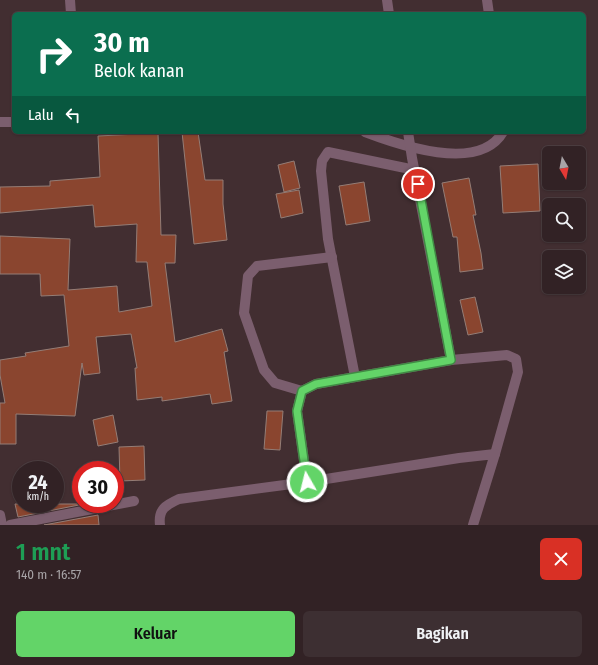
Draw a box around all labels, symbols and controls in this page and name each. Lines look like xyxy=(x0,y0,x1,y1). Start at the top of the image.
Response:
text: 30 m xyxy=(94,26,150,59)
icon: right xyxy=(28,28,80,80)
text: Belok kanan xyxy=(94,60,184,82)
icon: left xyxy=(62,104,84,126)
text: Lalu xyxy=(28,106,54,124)
north arrow xyxy=(542,146,586,190)
map controls xyxy=(542,146,586,294)
pin xyxy=(401,167,435,201)
icon: arrive xyxy=(407,173,429,195)
button: search xyxy=(542,198,586,242)
button: layers xyxy=(542,250,586,294)
speed limit sign: 30 xyxy=(72,461,124,513)
position arrow xyxy=(286,461,328,503)
text: 24 xyxy=(28,470,48,494)
text: km/h xyxy=(27,491,49,503)
text: 1 mnt xyxy=(16,538,70,566)
button: close xyxy=(540,538,582,580)
text: 140 m · 16:57 xyxy=(16,567,81,582)
button: Keluar xyxy=(16,611,295,657)
button: Bagikan xyxy=(303,611,582,657)

